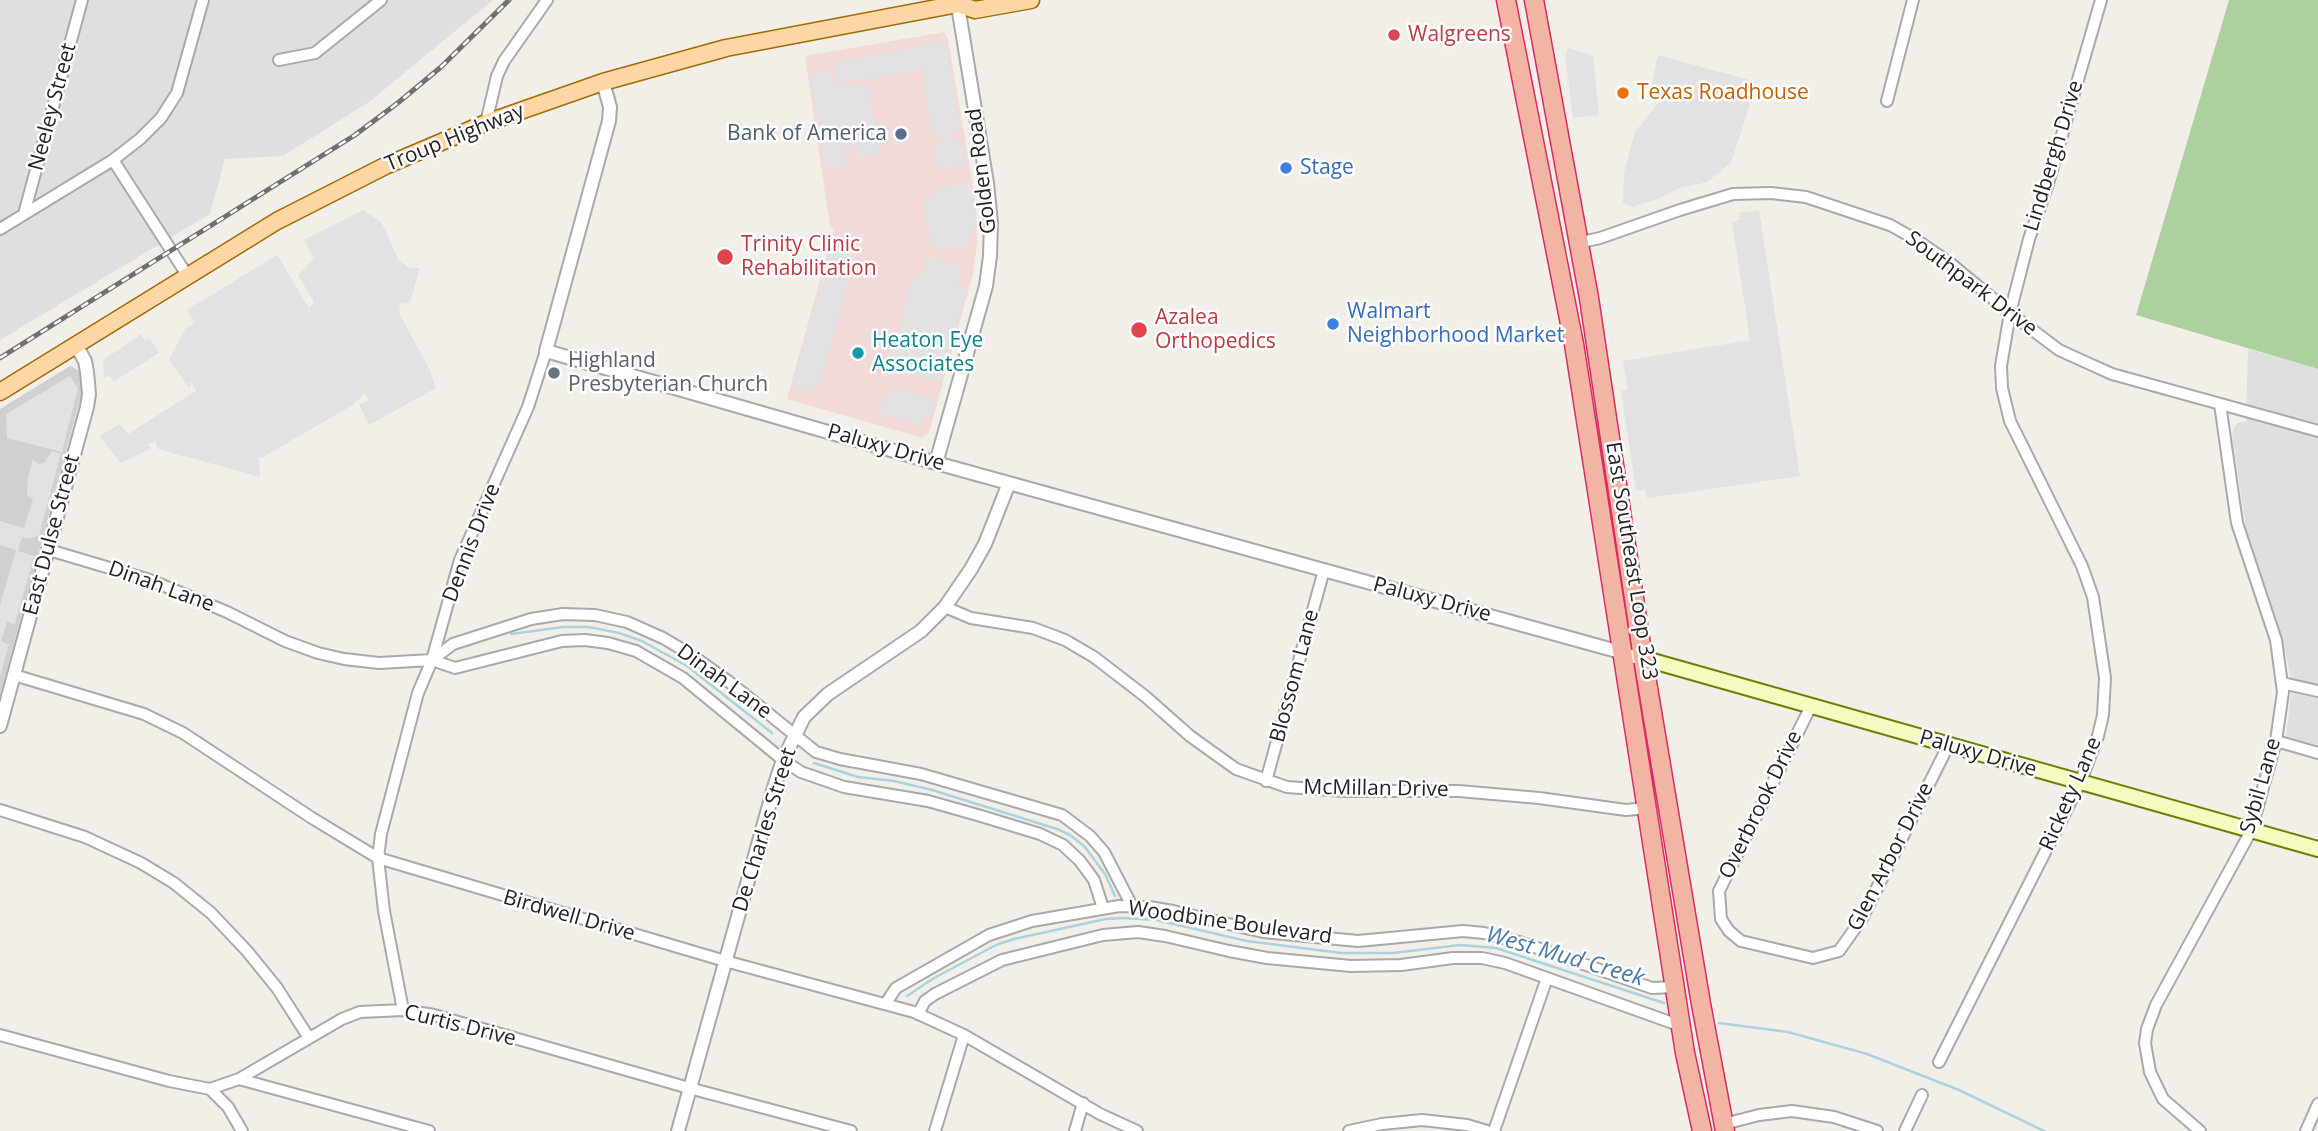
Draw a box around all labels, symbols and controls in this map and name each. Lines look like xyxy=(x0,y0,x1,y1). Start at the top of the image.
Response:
place label: Walgreens xyxy=(1408,22,1511,48)
marker: Walgreens xyxy=(1386,27,1402,43)
street label: Neeley Street xyxy=(24,40,82,174)
street label: Lindbergh Drive xyxy=(2019,78,2089,234)
place label: Texas Roadhouse xyxy=(1637,80,1809,106)
marker: Texas Roadhouse xyxy=(1615,85,1631,101)
street label: Troup Highway xyxy=(382,99,528,177)
street label: Golden Road xyxy=(962,107,1002,235)
place label: Bank of America xyxy=(727,121,887,147)
marker: Bank of America xyxy=(893,126,909,142)
place label: Stage xyxy=(1300,155,1354,181)
marker: Stage xyxy=(1278,160,1294,176)
street label: Southpark Drive xyxy=(1900,226,2042,342)
place label: Trinity Clinic Rehabilitation xyxy=(741,232,877,282)
marker: Trinity Clinic Rehabilitation xyxy=(715,247,735,267)
place label: Walmart Neighborhood Market xyxy=(1347,299,1564,349)
place label: Azalea Orthopedics xyxy=(1155,305,1276,355)
marker: Walmart Neighborhood Market xyxy=(1325,316,1341,332)
marker: Azalea Orthopedics xyxy=(1129,320,1149,340)
place label: Heaton Eye Associates xyxy=(872,328,983,378)
marker: Heaton Eye Associates xyxy=(850,345,866,361)
place label: Highland Presbyterian Church xyxy=(568,348,768,398)
marker: Highland Presbyterian Church xyxy=(546,365,562,381)
street label: Paluxy Drive xyxy=(824,419,948,477)
street label: East Southeast Loop 323 xyxy=(1600,440,1662,682)
street label: East Dulse Street xyxy=(18,452,86,618)
street label: Dennis Drive xyxy=(438,480,506,606)
street label: Dinah Lane xyxy=(105,556,217,618)
street label: Paluxy Drive xyxy=(1370,572,1494,628)
street label: Blossom Lane xyxy=(1265,607,1325,745)
street label: Dinah Lane xyxy=(672,639,776,725)
street label: Paluxy Drive xyxy=(1916,725,2040,783)
street label: Overbrook Drive xyxy=(1714,727,1808,883)
street label: Rickety Lane xyxy=(2035,733,2107,855)
street label: Sybil Lane xyxy=(2235,735,2287,837)
street label: De Charles Street xyxy=(728,745,802,915)
street label: McMillan Drive xyxy=(1303,775,1449,803)
street label: Glen Arbor Drive xyxy=(1843,778,1939,936)
street label: Birdwell Drive xyxy=(500,885,638,947)
street label: Woodbine Boulevard xyxy=(1126,896,1334,950)
water label: West Mud Creek xyxy=(1483,921,1647,993)
street label: Curtis Drive xyxy=(401,1000,519,1052)

